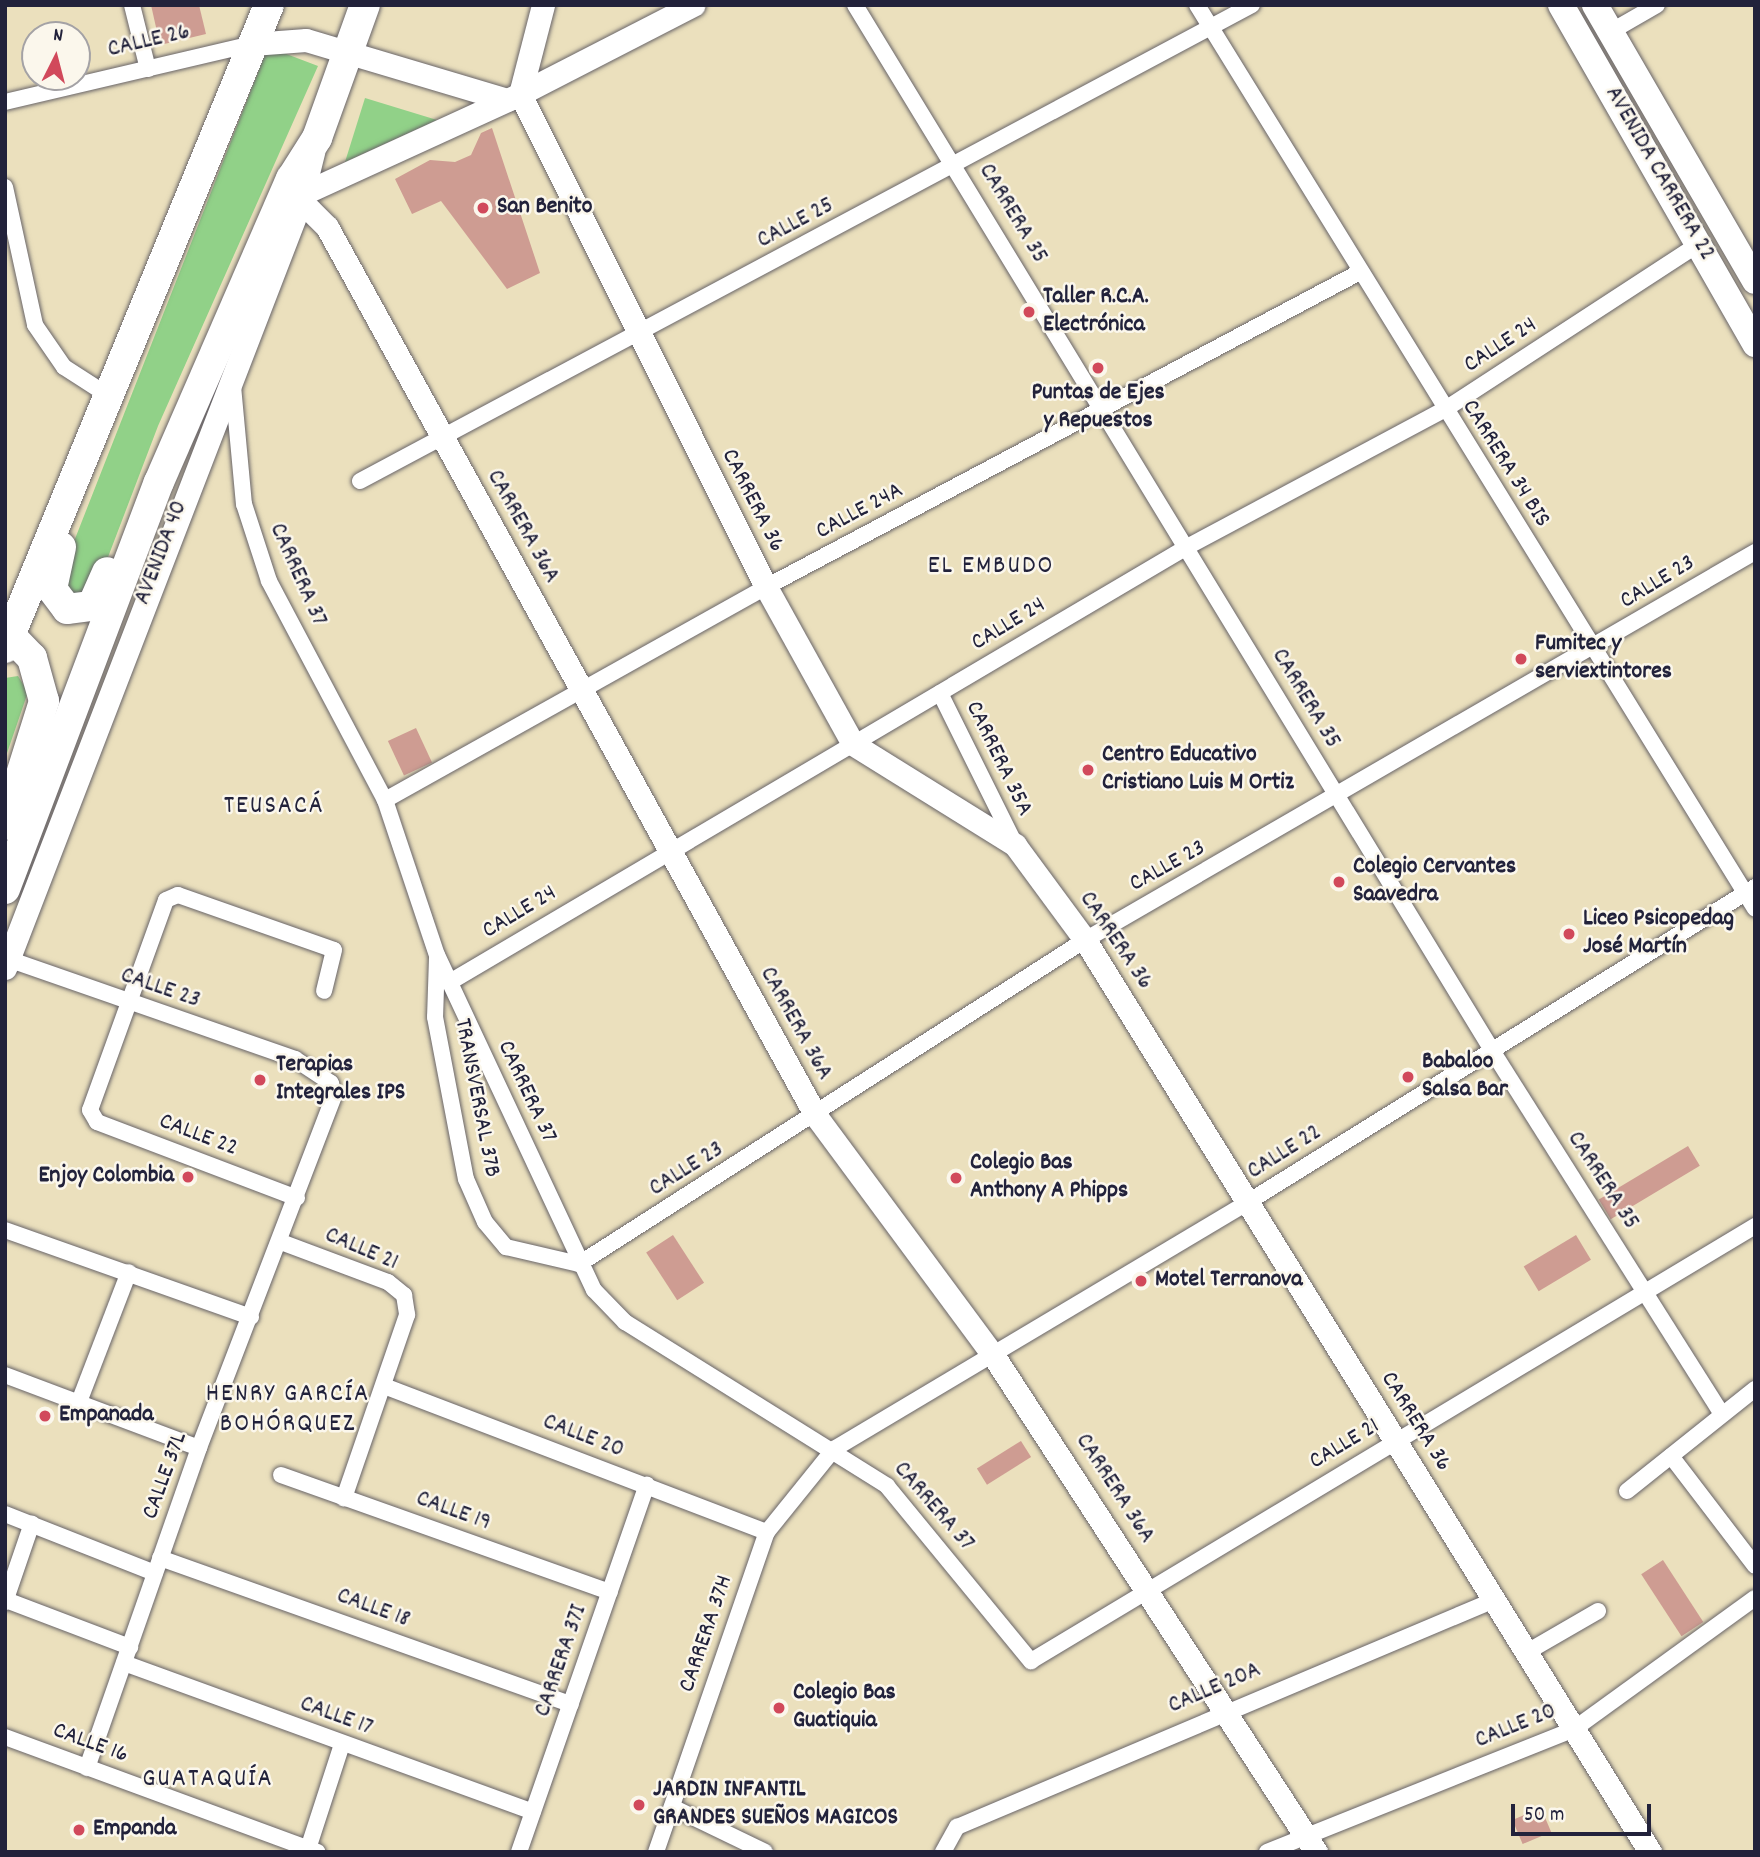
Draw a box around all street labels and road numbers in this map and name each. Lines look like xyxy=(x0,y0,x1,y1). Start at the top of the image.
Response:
street label: CALLE 26 xyxy=(105,19,193,65)
street label: AVENIDA CARRERA 22 xyxy=(1597,82,1721,266)
street label: CARRERA 35 xyxy=(971,159,1053,269)
street label: CALLE 25 xyxy=(753,192,839,256)
street label: CALLE 24 xyxy=(1459,312,1543,380)
street label: CARRERA 34 BIS xyxy=(1454,395,1556,533)
street label: CARRERA 36 xyxy=(714,445,790,557)
street label: CARRERA 36A xyxy=(479,465,565,589)
street label: CALLE 24A xyxy=(812,477,908,547)
street label: AVENIDA 40 xyxy=(129,497,195,609)
street label: CARRERA 37 xyxy=(262,519,332,631)
street label: CALLE 23 xyxy=(1615,550,1701,616)
street label: CALLE 24 xyxy=(967,592,1051,658)
street label: CARRERA 35 xyxy=(1264,644,1346,754)
street label: CARRERA 35A xyxy=(958,697,1038,821)
street label: CALLE 23 xyxy=(1125,834,1211,900)
street label: CALLE 24 xyxy=(478,880,562,946)
street label: CARRERA 36 xyxy=(1072,887,1158,995)
street label: CALLE 23 xyxy=(116,962,204,1016)
street label: CARRERA 36A xyxy=(752,962,838,1086)
street label: TRANSVERSAL 37B xyxy=(446,1016,506,1180)
street label: CARRERA 37 xyxy=(490,1036,562,1148)
street label: CALLE 22 xyxy=(155,1108,241,1164)
street label: CALLE 22 xyxy=(1243,1119,1327,1187)
street label: CARRERA 35 xyxy=(1560,1126,1644,1236)
street label: CALLE 23 xyxy=(645,1136,729,1204)
street label: CALLE 21 xyxy=(320,1222,402,1278)
street label: CARRERA 36 xyxy=(1373,1367,1457,1477)
street label: CALLE 20 xyxy=(538,1408,628,1466)
street label: CALLE 21 xyxy=(1305,1413,1385,1477)
street label: CALLE 37L xyxy=(137,1428,195,1524)
street label: CARRERA 36A xyxy=(1068,1429,1160,1549)
street label: CARRERA 37 xyxy=(886,1456,980,1558)
street label: CALLE 19 xyxy=(412,1485,494,1539)
street label: CARRERA 37H xyxy=(674,1572,740,1696)
street label: CALLE 18 xyxy=(332,1582,414,1636)
street label: CARRERA 37I xyxy=(529,1601,595,1721)
street label: CALLE 20A xyxy=(1164,1657,1266,1721)
street label: CALLE 17 xyxy=(296,1691,376,1743)
street label: CALLE 20 xyxy=(1471,1698,1561,1756)
street label: CALLE 16 xyxy=(48,1717,132,1771)

